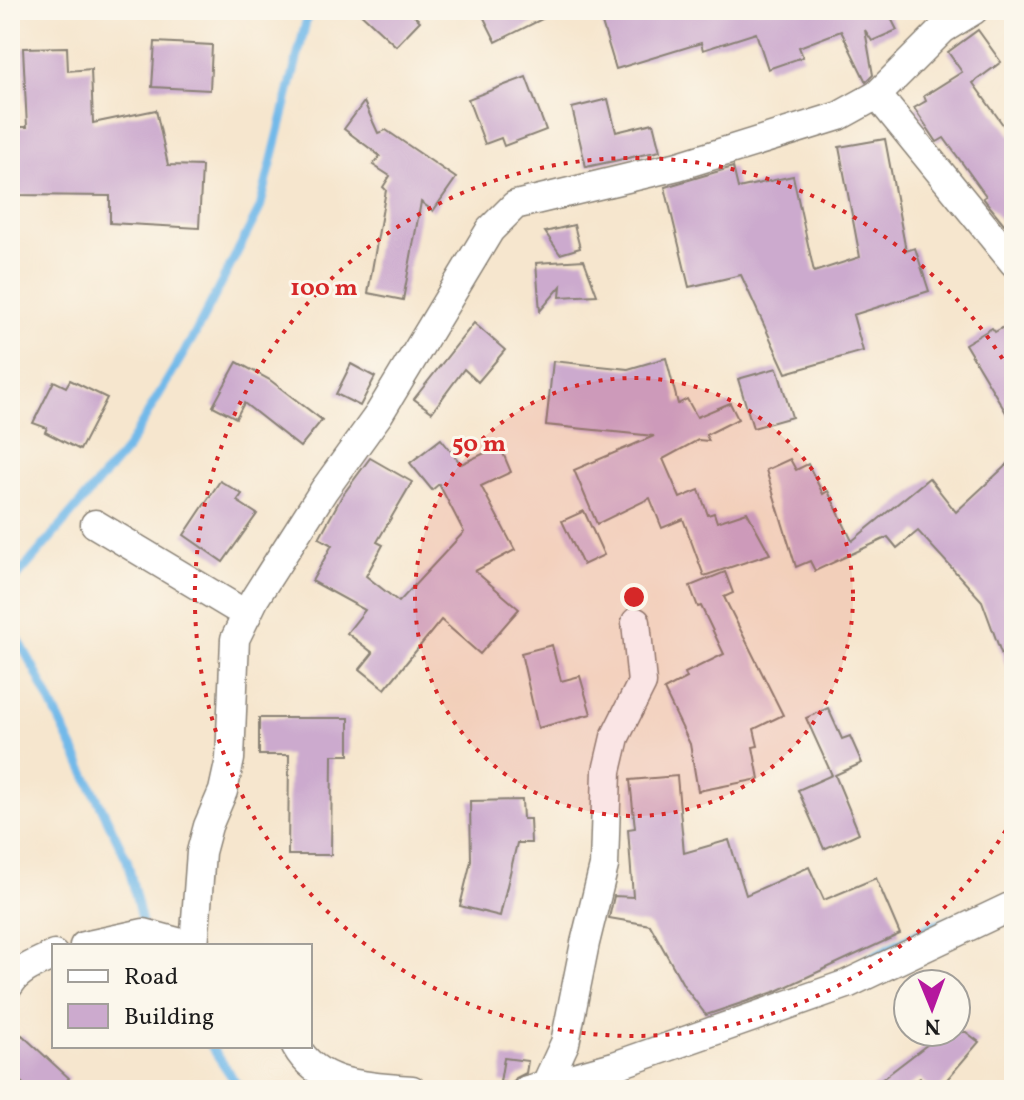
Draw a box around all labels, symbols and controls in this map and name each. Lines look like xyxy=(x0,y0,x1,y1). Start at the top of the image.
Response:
text: 100 m xyxy=(290,272,358,306)
text: 50 m xyxy=(452,428,506,462)
centre of rings xyxy=(620,583,648,611)
legend xyxy=(52,944,312,1048)
text: Road xyxy=(124,961,178,995)
north arrow xyxy=(892,968,972,1048)
text: Building xyxy=(124,1001,214,1035)
text: N xyxy=(924,1010,941,1041)

